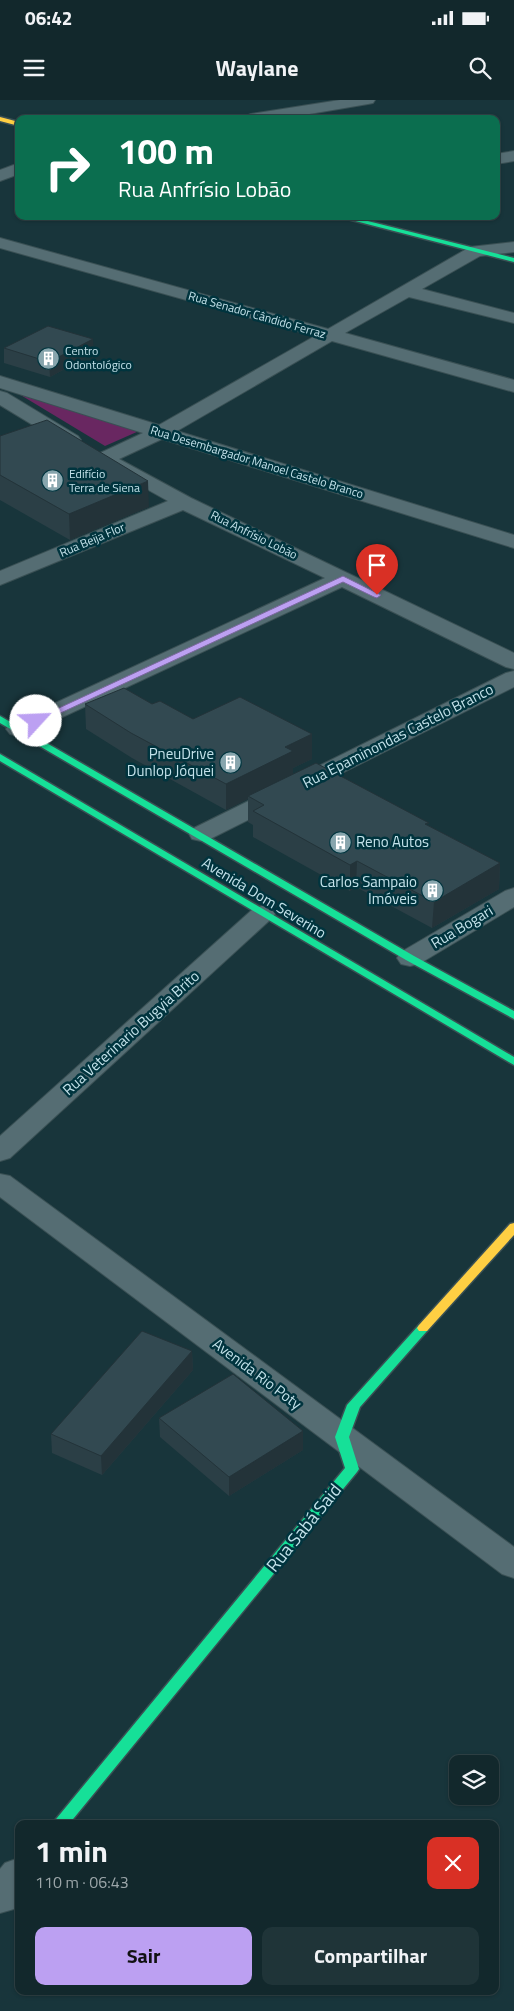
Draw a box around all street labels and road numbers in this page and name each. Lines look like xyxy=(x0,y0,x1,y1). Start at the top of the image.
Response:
street label: Rua Senador Cândido Ferraz xyxy=(186,286,328,343)
street label: Rua Desembargador Manoel Castelo Branco xyxy=(148,420,366,503)
street label: Rua Anfrísio Lobão xyxy=(208,505,301,564)
street label: Rua Beija Flor xyxy=(56,517,127,562)
street label: Rua Epaminondas Castelo Branco xyxy=(298,677,497,794)
street label: Avenida Dom Severino xyxy=(198,851,331,944)
street label: Rua Bogari xyxy=(426,899,497,954)
street label: Rua Veterinario Bugyia Brito xyxy=(57,965,204,1101)
street label: Avenida Rio Poty xyxy=(208,1332,307,1415)
street label: Rua Sabá Said xyxy=(259,1478,348,1578)

